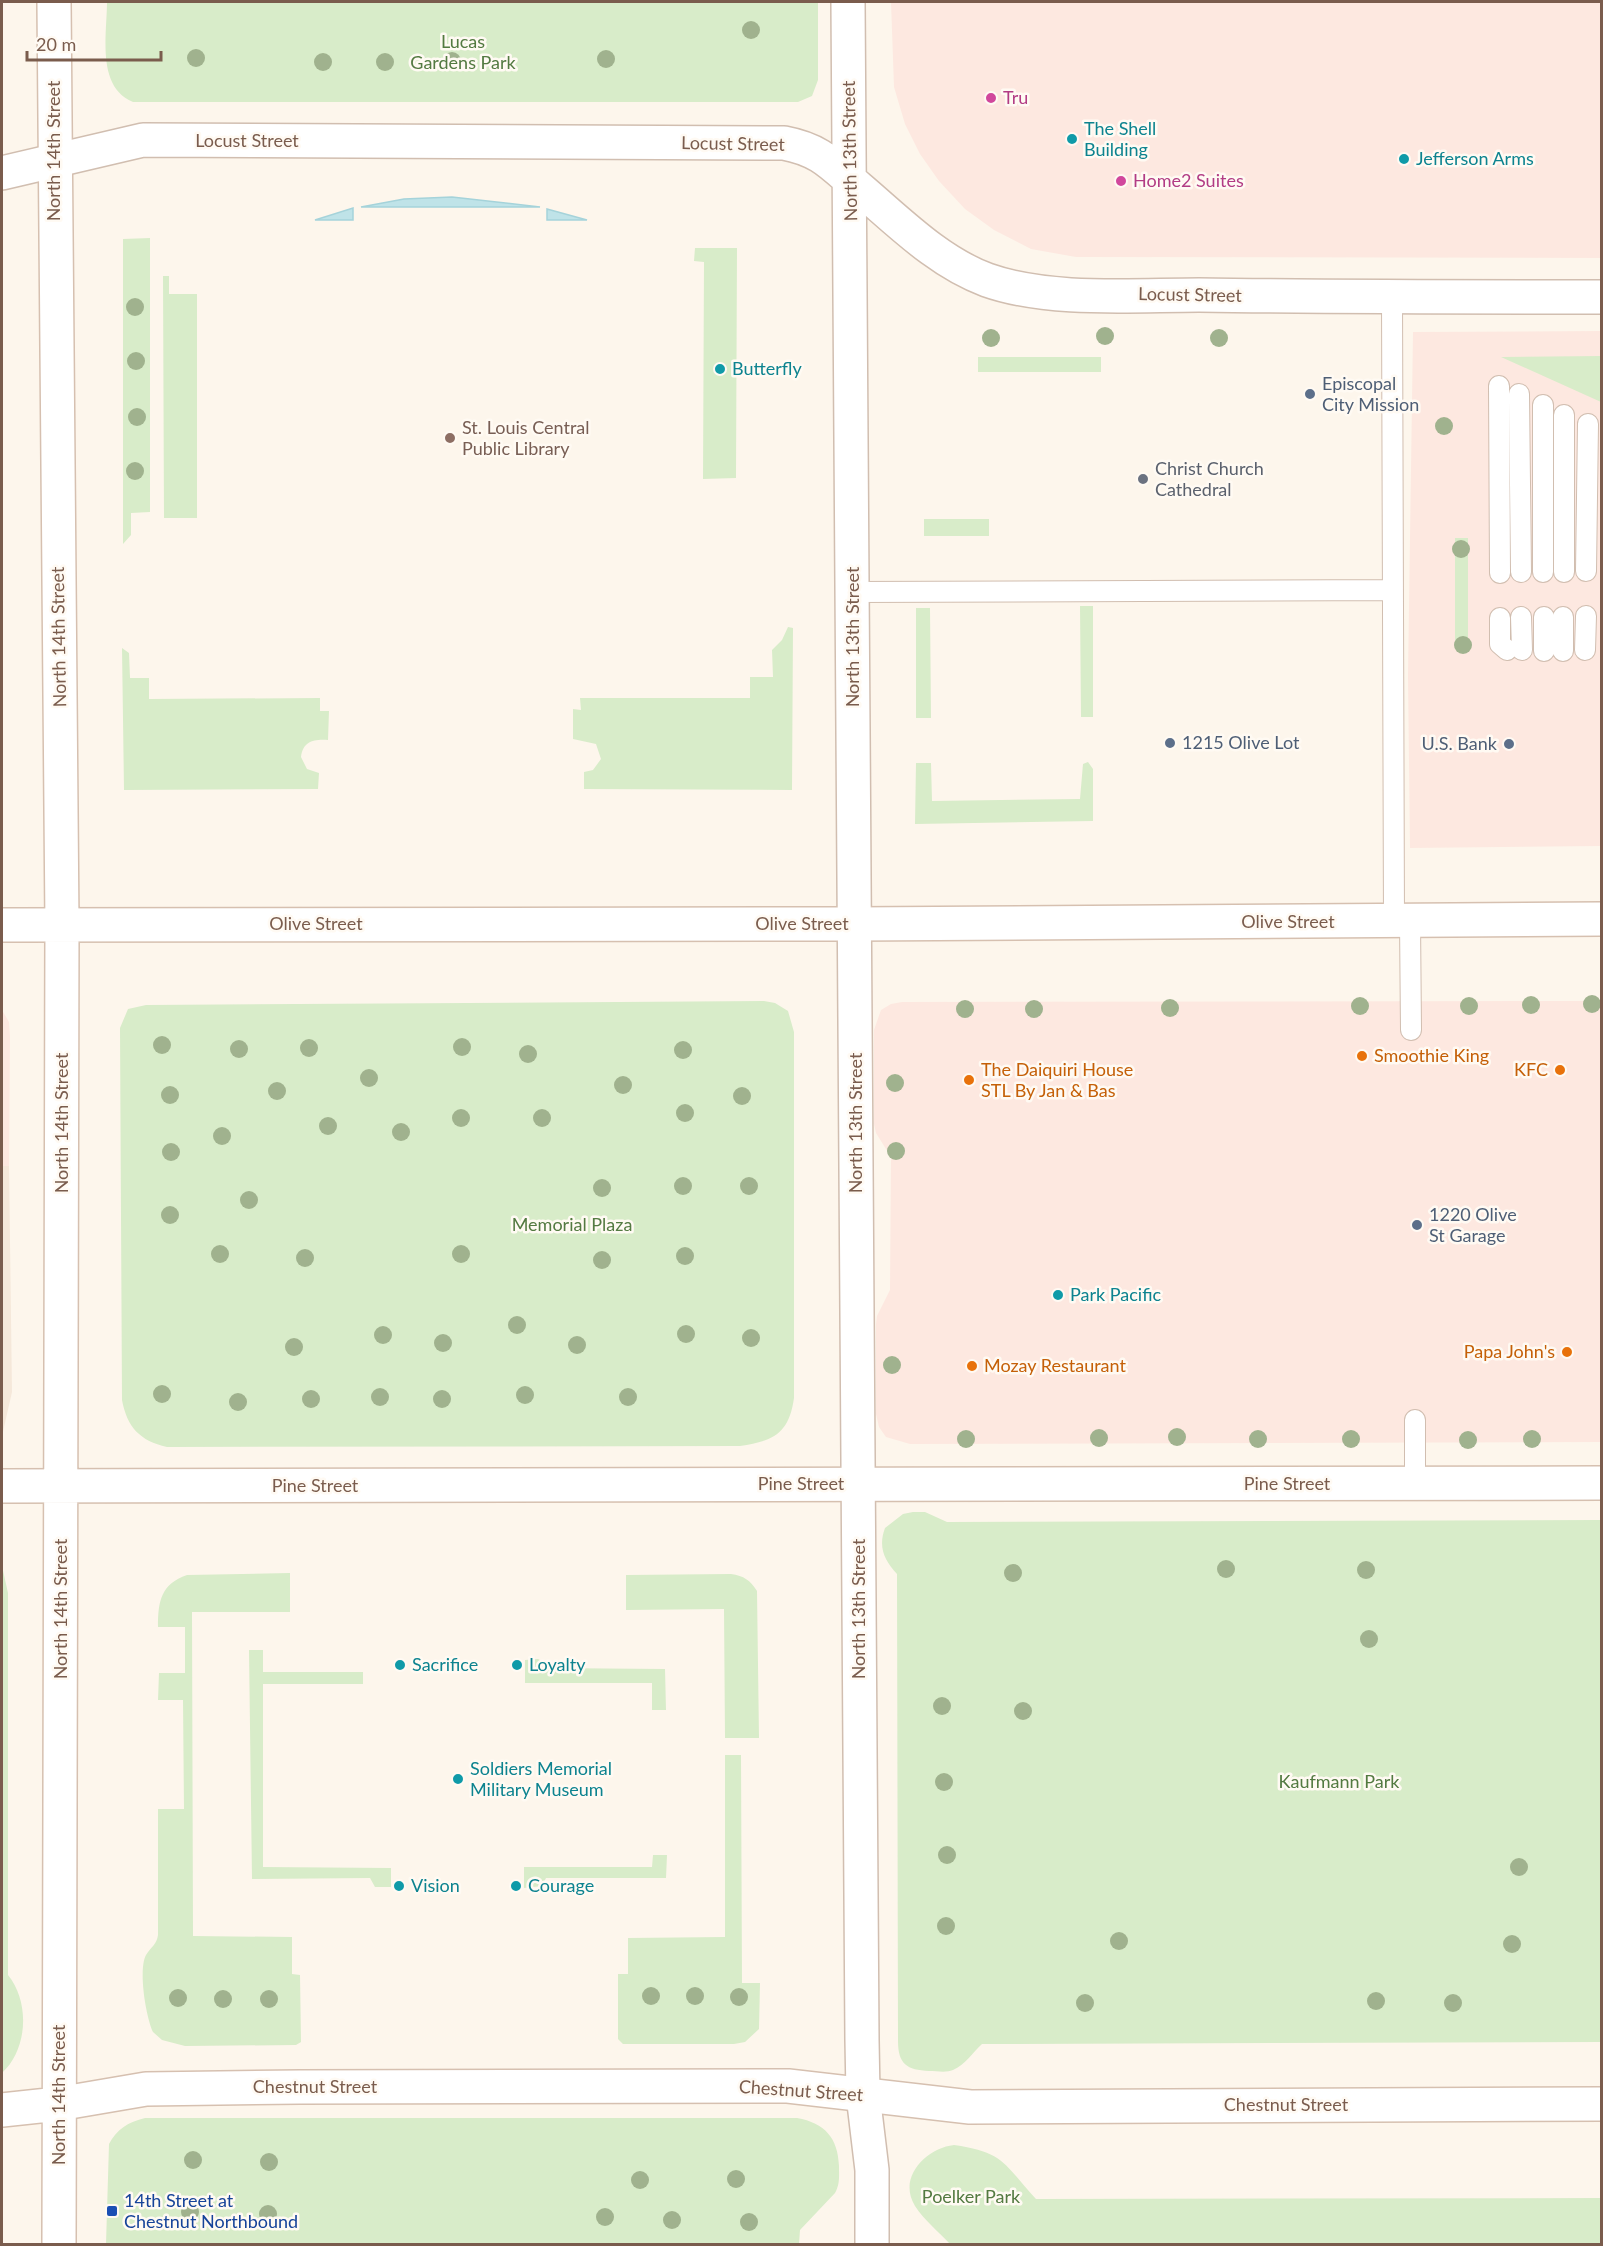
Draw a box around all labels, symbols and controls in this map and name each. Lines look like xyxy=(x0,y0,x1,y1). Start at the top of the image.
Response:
scale bar xyxy=(27,24,160,62)
park label: Lucas Gardens Park xyxy=(410,30,517,73)
text: 20 m xyxy=(36,33,76,55)
street label: North 14th Street xyxy=(42,80,64,221)
street label: North 13th Street xyxy=(837,80,861,222)
place label: Tru xyxy=(1003,86,1028,108)
marker: Tru xyxy=(984,91,998,105)
place label: The Shell Building xyxy=(1084,117,1156,160)
street label: Locust Street xyxy=(195,129,299,151)
street label: Locust Street xyxy=(681,131,786,155)
marker: The Shell Building xyxy=(1065,132,1079,146)
place label: Jefferson Arms xyxy=(1416,147,1534,169)
marker: Jefferson Arms xyxy=(1397,152,1411,166)
place label: Home2 Suites xyxy=(1133,169,1244,191)
marker: Home2 Suites xyxy=(1114,174,1128,188)
street label: Locust Street xyxy=(1138,282,1243,306)
place label: Butterfly xyxy=(732,357,802,379)
marker: Butterfly xyxy=(713,362,727,376)
place label: Episcopal City Mission xyxy=(1322,372,1419,415)
marker: Episcopal City Mission xyxy=(1303,387,1317,401)
place label: St. Louis Central Public Library xyxy=(462,416,590,459)
marker: St. Louis Central Public Library xyxy=(443,431,457,445)
place label: Christ Church Cathedral xyxy=(1155,457,1264,500)
marker: Christ Church Cathedral xyxy=(1136,472,1150,486)
street label: North 14th Street xyxy=(46,566,70,708)
street label: North 13th Street xyxy=(841,566,863,707)
place label: 1215 Olive Lot xyxy=(1182,731,1300,753)
place label: U.S. Bank xyxy=(1422,732,1498,754)
marker: 1215 Olive Lot xyxy=(1163,736,1177,750)
marker: U.S. Bank xyxy=(1502,737,1516,751)
street label: Olive Street xyxy=(1241,910,1335,932)
street label: Olive Street xyxy=(269,912,363,934)
street label: Olive Street xyxy=(755,912,849,934)
place label: Smoothie King xyxy=(1374,1044,1489,1066)
marker: Smoothie King xyxy=(1355,1049,1369,1063)
street label: North 14th Street xyxy=(50,1052,72,1193)
street label: North 13th Street xyxy=(844,1052,866,1193)
place label: The Daiquiri House STL By Jan & Bas xyxy=(981,1058,1133,1101)
place label: KFC xyxy=(1514,1058,1548,1080)
marker: KFC xyxy=(1553,1063,1567,1077)
marker: The Daiquiri House STL By Jan & Bas xyxy=(962,1073,976,1087)
place label: 1220 Olive St Garage xyxy=(1429,1203,1517,1246)
park label: Memorial Plaza xyxy=(512,1213,632,1235)
marker: 1220 Olive St Garage xyxy=(1410,1218,1424,1232)
place label: Park Pacific xyxy=(1070,1283,1161,1305)
marker: Park Pacific xyxy=(1051,1288,1065,1302)
place label: Papa John's xyxy=(1464,1340,1555,1362)
marker: Papa John's xyxy=(1560,1345,1574,1359)
place label: Mozay Restaurant xyxy=(984,1354,1126,1376)
marker: Mozay Restaurant xyxy=(965,1359,979,1373)
street label: Pine Street xyxy=(758,1472,845,1494)
street label: Pine Street xyxy=(1244,1472,1331,1494)
street label: Pine Street xyxy=(272,1474,359,1496)
street label: North 14th Street xyxy=(49,1538,71,1679)
street label: North 13th Street xyxy=(847,1538,869,1679)
place label: Sacrifice xyxy=(412,1653,478,1675)
place label: Loyalty xyxy=(529,1653,586,1675)
marker: Sacrifice xyxy=(393,1658,407,1672)
marker: Loyalty xyxy=(510,1658,524,1672)
place label: Soldiers Memorial Military Museum xyxy=(470,1757,612,1800)
park label: Kaufmann Park xyxy=(1279,1770,1400,1792)
marker: Soldiers Memorial Military Museum xyxy=(451,1772,465,1786)
place label: Vision xyxy=(411,1874,460,1896)
place label: Courage xyxy=(528,1874,594,1896)
marker: Vision xyxy=(392,1879,406,1893)
marker: Courage xyxy=(509,1879,523,1893)
street label: North 14th Street xyxy=(47,2024,69,2165)
street label: Chestnut Street xyxy=(253,2075,378,2097)
street label: Chestnut Street xyxy=(738,2075,864,2105)
street label: Chestnut Street xyxy=(1224,2093,1349,2115)
park label: Poelker Park xyxy=(922,2185,1021,2207)
place label: 14th Street at Chestnut Northbound xyxy=(124,2189,298,2232)
marker: 14th Street at Chestnut Northbound xyxy=(105,2204,119,2218)

